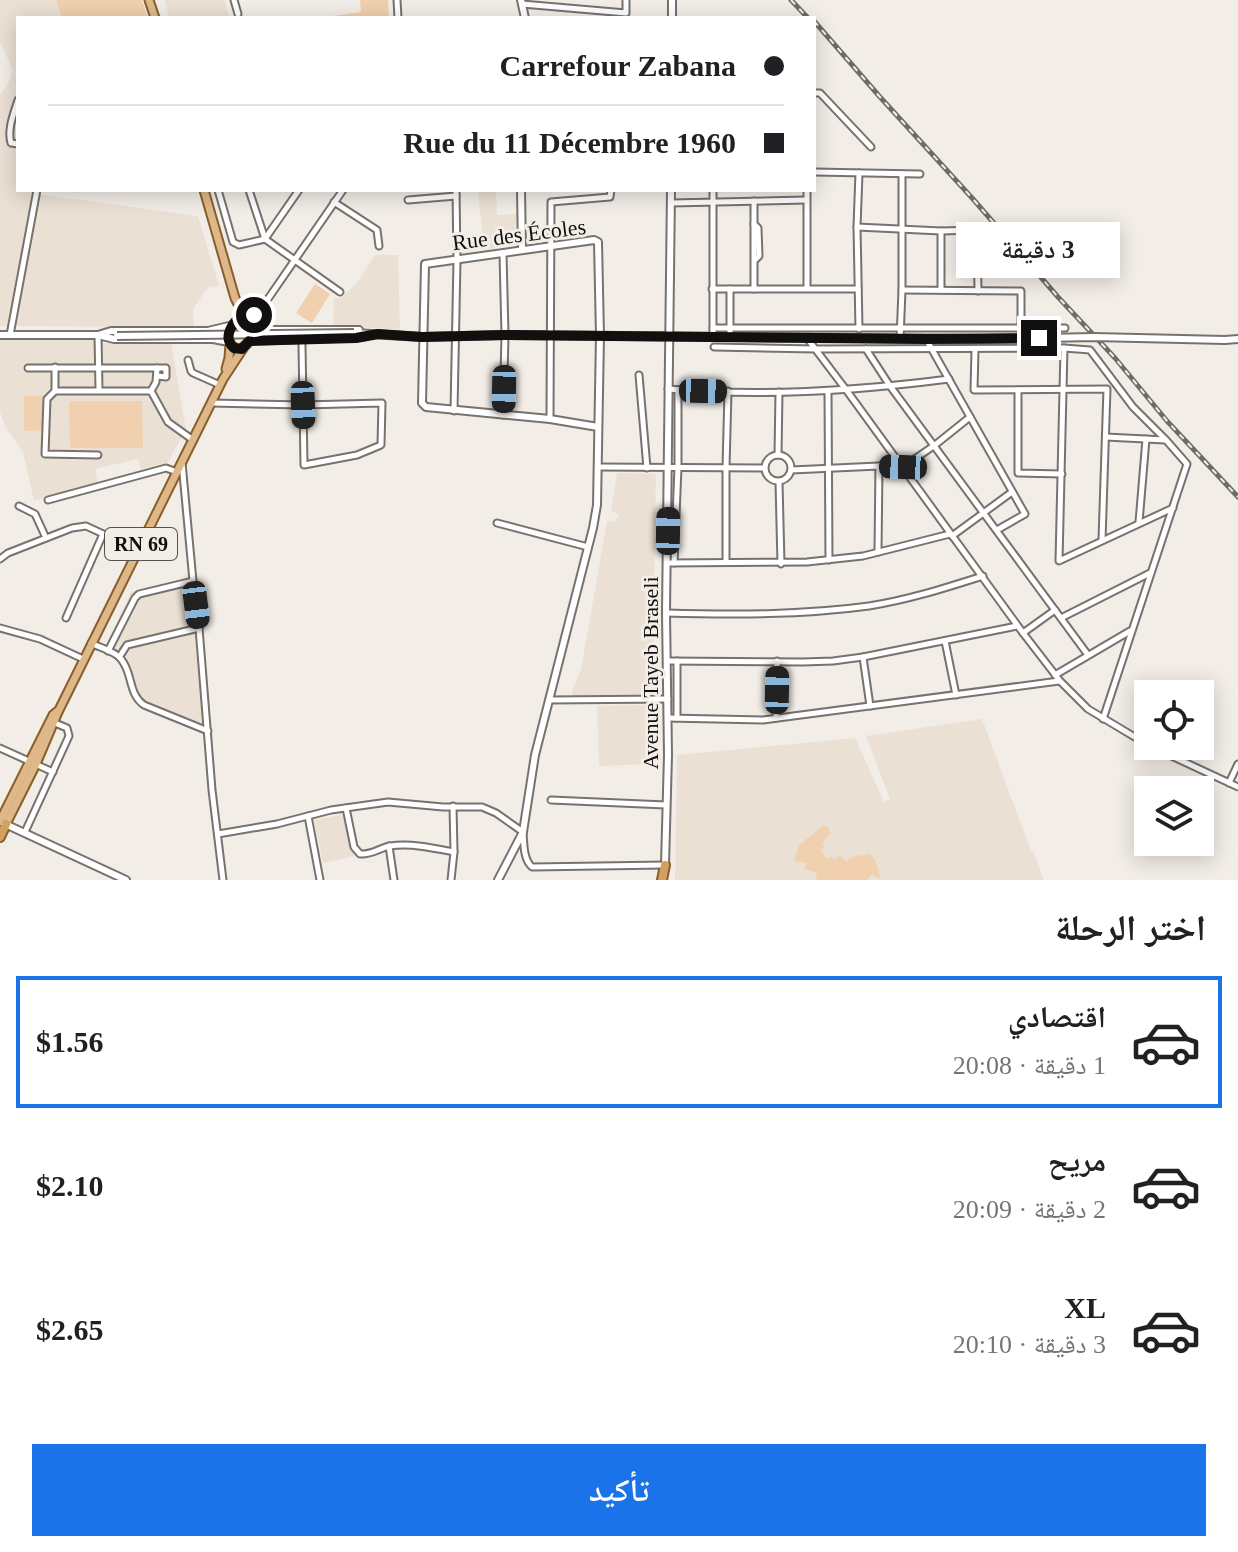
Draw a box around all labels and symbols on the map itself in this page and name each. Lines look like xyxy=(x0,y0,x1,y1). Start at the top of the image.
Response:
street label: Rue des Écoles xyxy=(451,214,587,255)
callout: 3 دقيقة xyxy=(957,222,1121,278)
route start xyxy=(236,297,272,333)
route end xyxy=(1021,320,1057,356)
car xyxy=(492,365,516,413)
car xyxy=(679,379,727,403)
car xyxy=(290,381,316,429)
car xyxy=(879,454,927,480)
car xyxy=(656,507,680,555)
road number: RN 69 xyxy=(105,528,177,560)
street label: Avenue Tayeb Braseli xyxy=(638,576,663,770)
car xyxy=(181,580,211,630)
car xyxy=(765,666,789,714)

